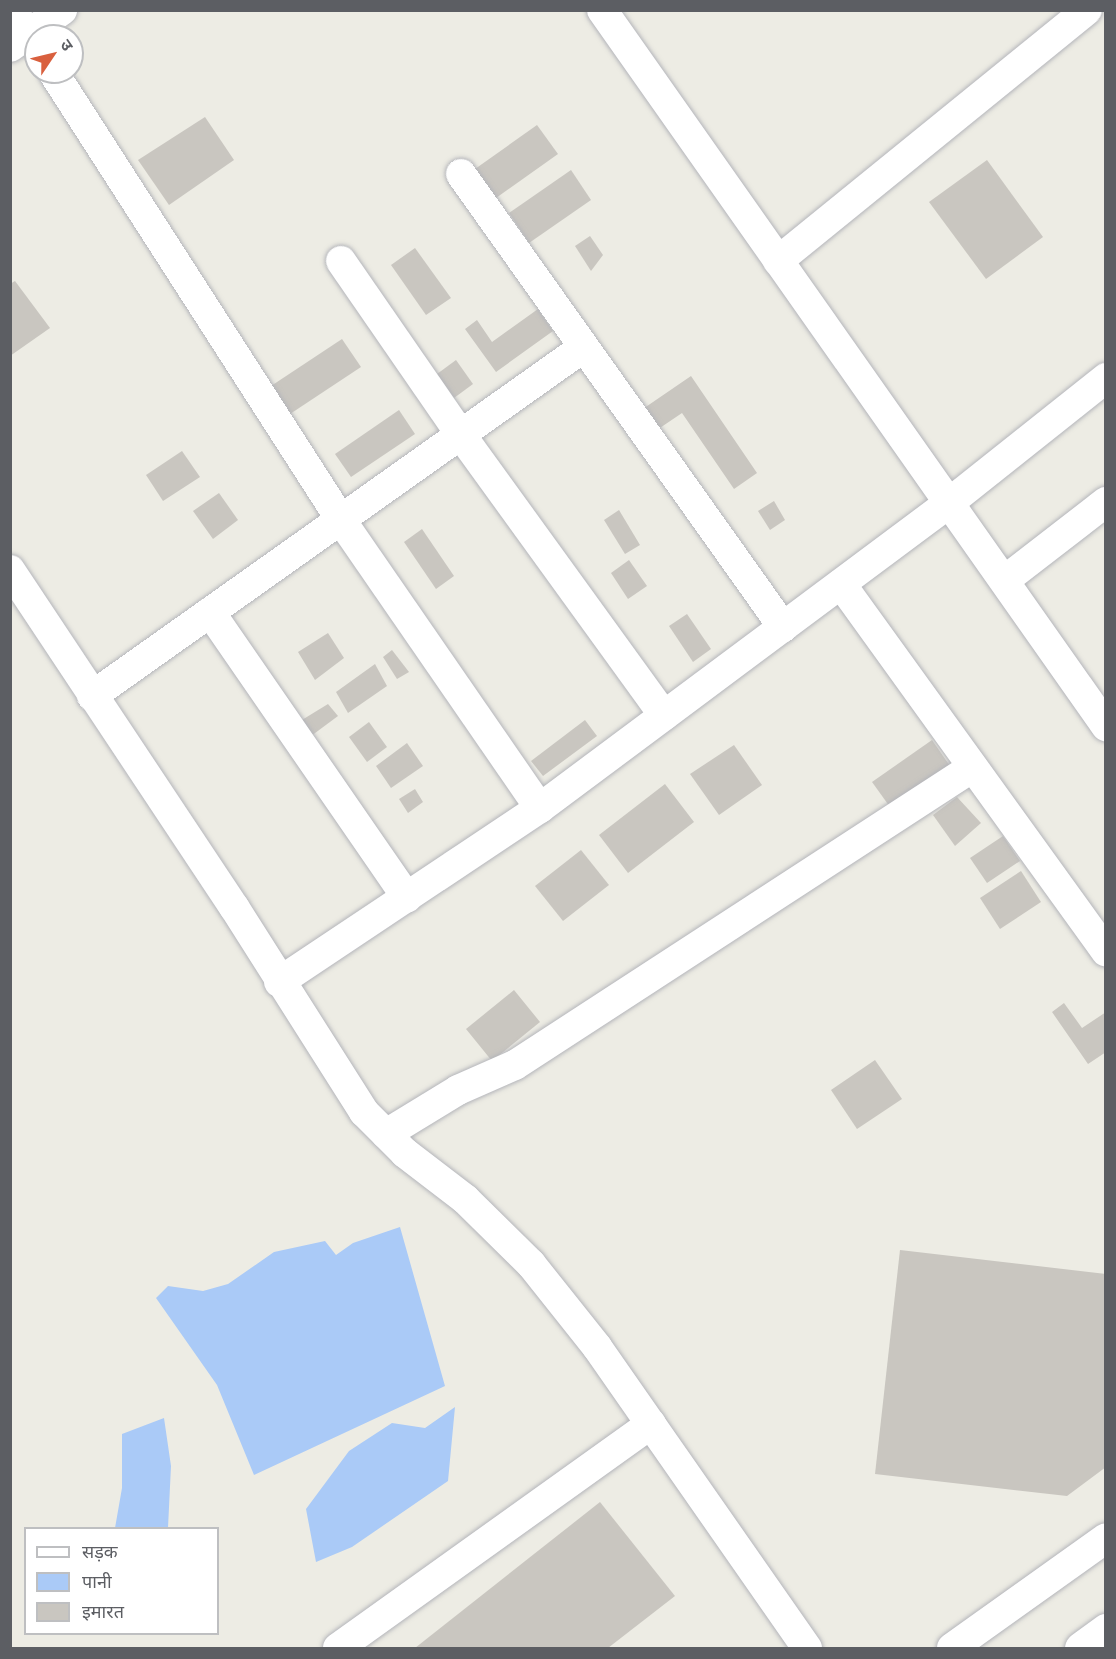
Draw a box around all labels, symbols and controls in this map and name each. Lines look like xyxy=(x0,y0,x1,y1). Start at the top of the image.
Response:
north arrow xyxy=(24,24,84,84)
text: उ xyxy=(55,35,79,55)
legend xyxy=(24,1527,219,1635)
text: सड़क xyxy=(82,1539,118,1563)
text: पानी xyxy=(82,1569,112,1593)
text: इमारत xyxy=(82,1599,124,1623)

